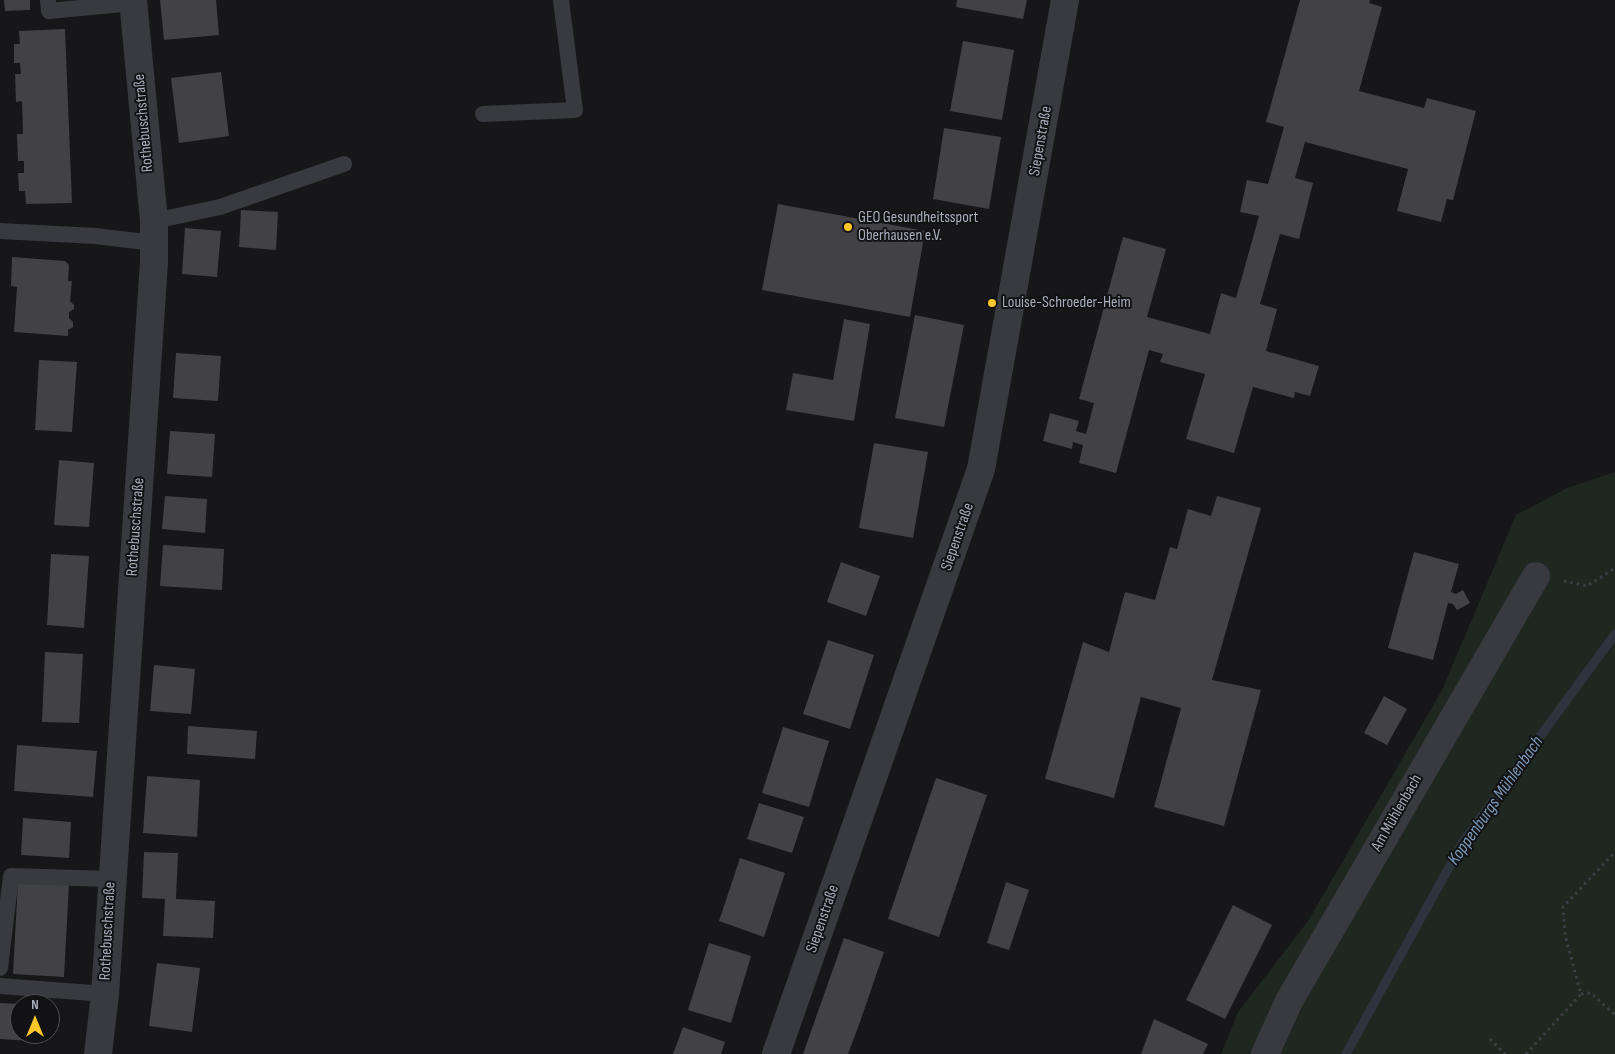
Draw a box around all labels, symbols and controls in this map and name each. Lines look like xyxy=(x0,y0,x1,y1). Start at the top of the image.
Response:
street label: Rothebuschstraße xyxy=(130,73,158,173)
street label: Siepenstraße xyxy=(1025,105,1057,177)
place label: GEO Gesundheitssport Oberhausen e.V. xyxy=(858,208,978,246)
marker: GEO Gesundheitssport Oberhausen e.V. xyxy=(842,221,854,233)
place label: Louise-Schroeder-Heim xyxy=(1002,293,1131,313)
marker: Louise-Schroeder-Heim xyxy=(986,297,998,309)
street label: Rothebuschstraße xyxy=(123,477,149,577)
street label: Siepenstraße xyxy=(937,501,979,573)
water label: Koppenburgs Mühlenbach xyxy=(1443,732,1549,870)
street label: Am Mühlenbach xyxy=(1367,771,1427,855)
street label: Rothebuschstraße xyxy=(96,881,120,981)
street label: Siepenstraße xyxy=(802,883,844,955)
north arrow xyxy=(10,994,60,1044)
text: N xyxy=(31,996,39,1013)

